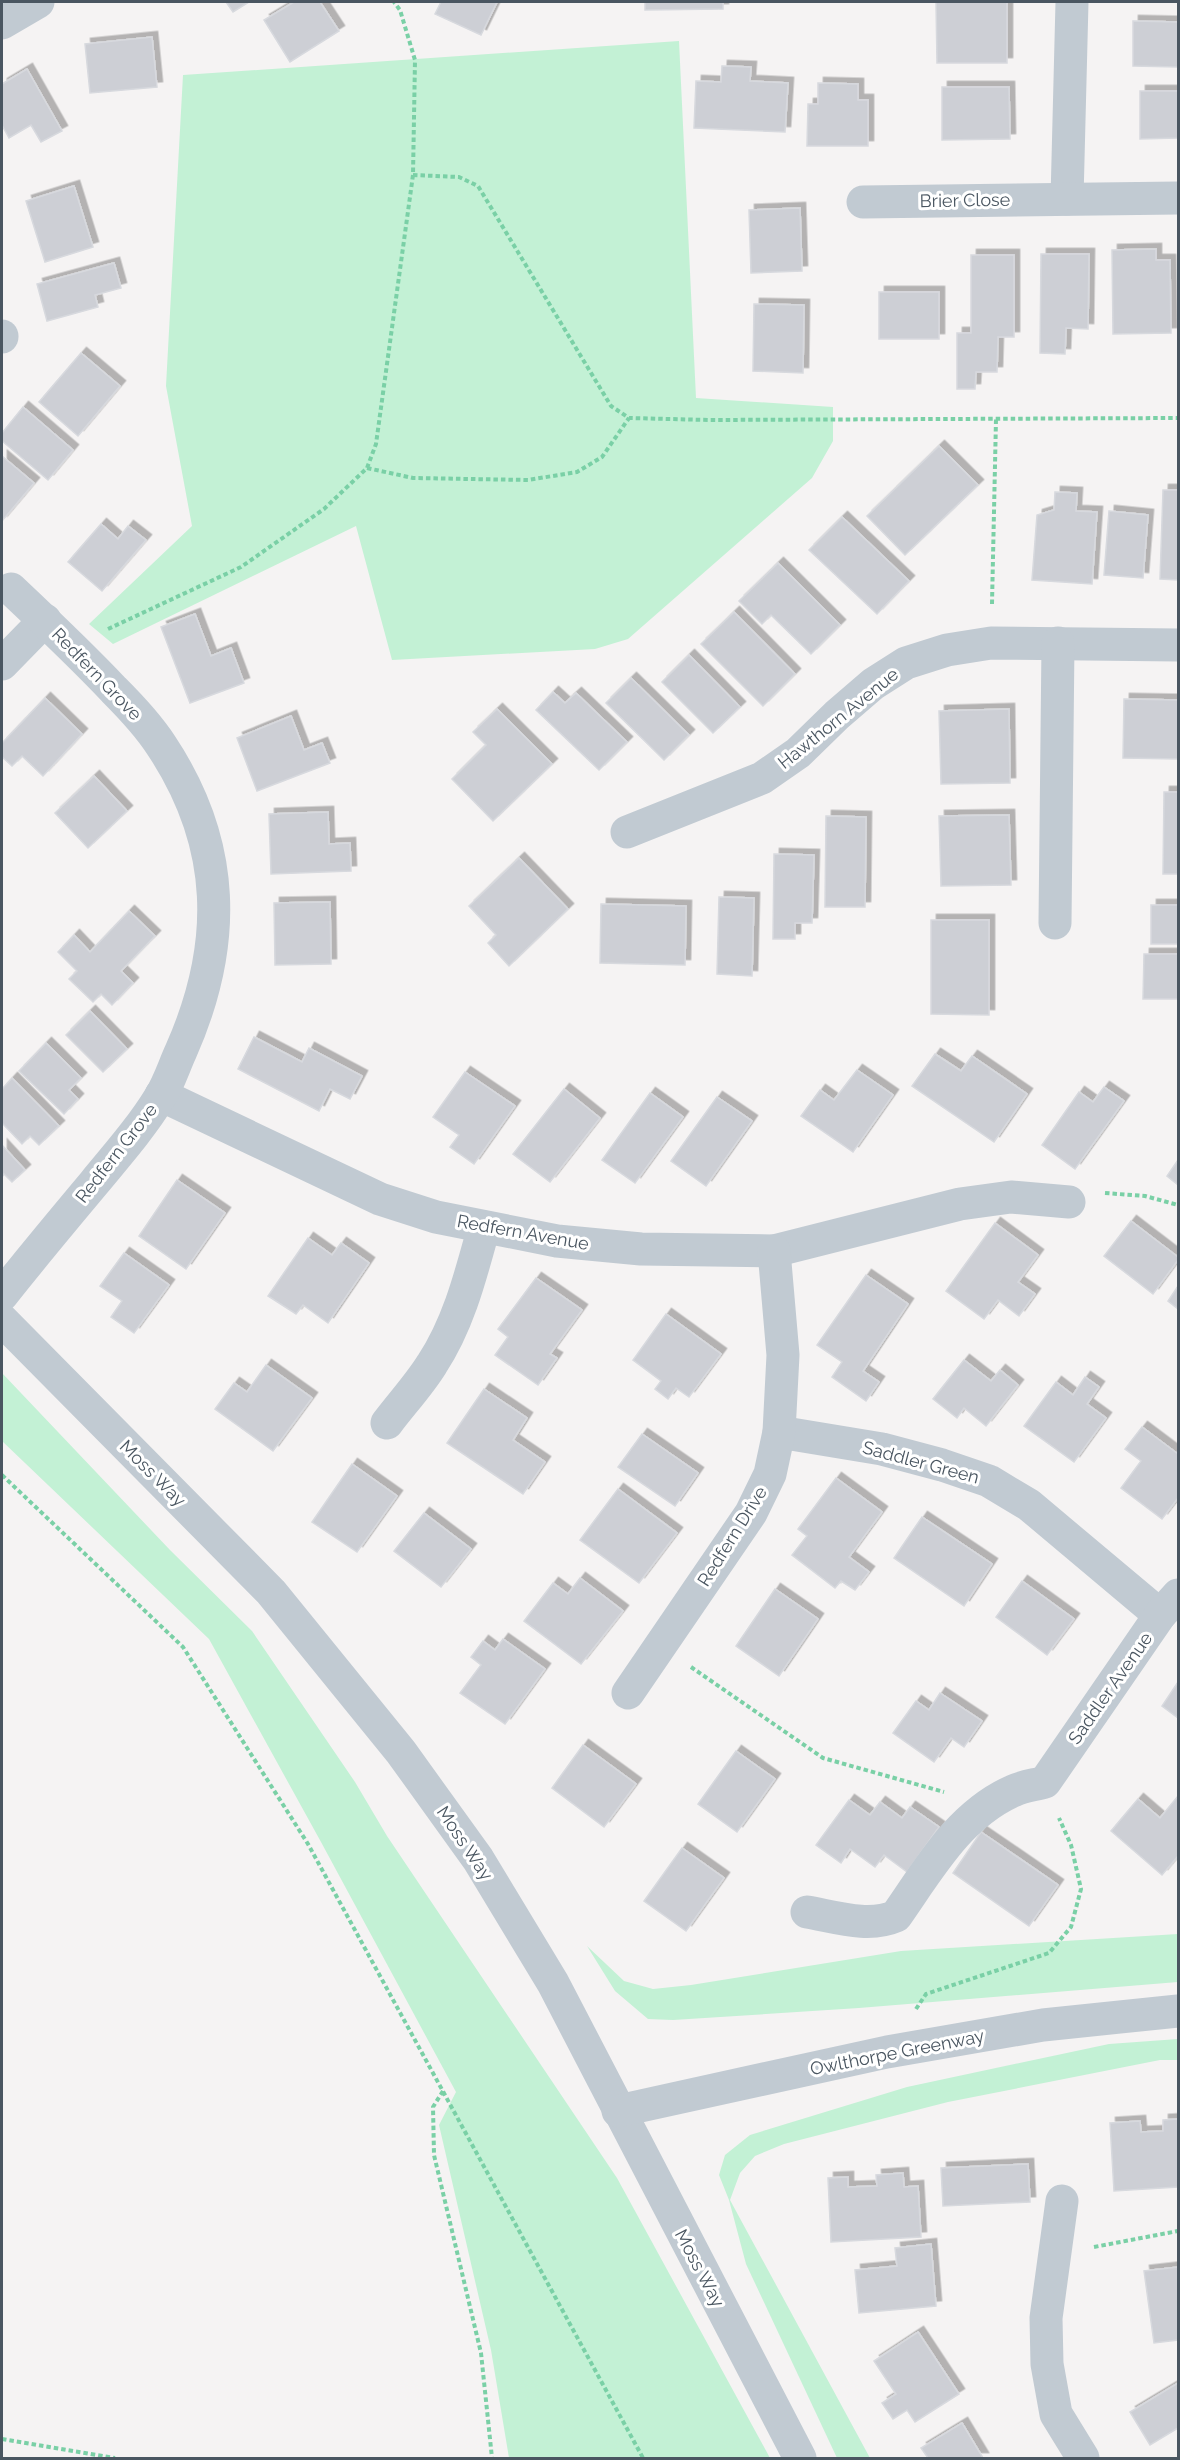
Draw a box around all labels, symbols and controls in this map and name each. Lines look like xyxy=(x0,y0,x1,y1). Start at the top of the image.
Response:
street label: Brier Close xyxy=(920,189,1011,211)
street label: Redfern Grove xyxy=(48,624,147,725)
street label: Hawthorn Avenue xyxy=(774,663,903,773)
street label: Redfern Grove xyxy=(71,1099,161,1207)
street label: Redfern Avenue xyxy=(455,1210,591,1254)
street label: Moss Way xyxy=(116,1436,191,1511)
street label: Saddler Green xyxy=(861,1436,981,1488)
street label: Redfern Drive xyxy=(693,1482,771,1590)
street label: Saddler Avenue xyxy=(1064,1628,1157,1748)
street label: Moss Way xyxy=(433,1802,498,1884)
street label: Owlthorpe Greenway xyxy=(808,2025,986,2079)
street label: Moss Way xyxy=(671,2226,729,2311)

